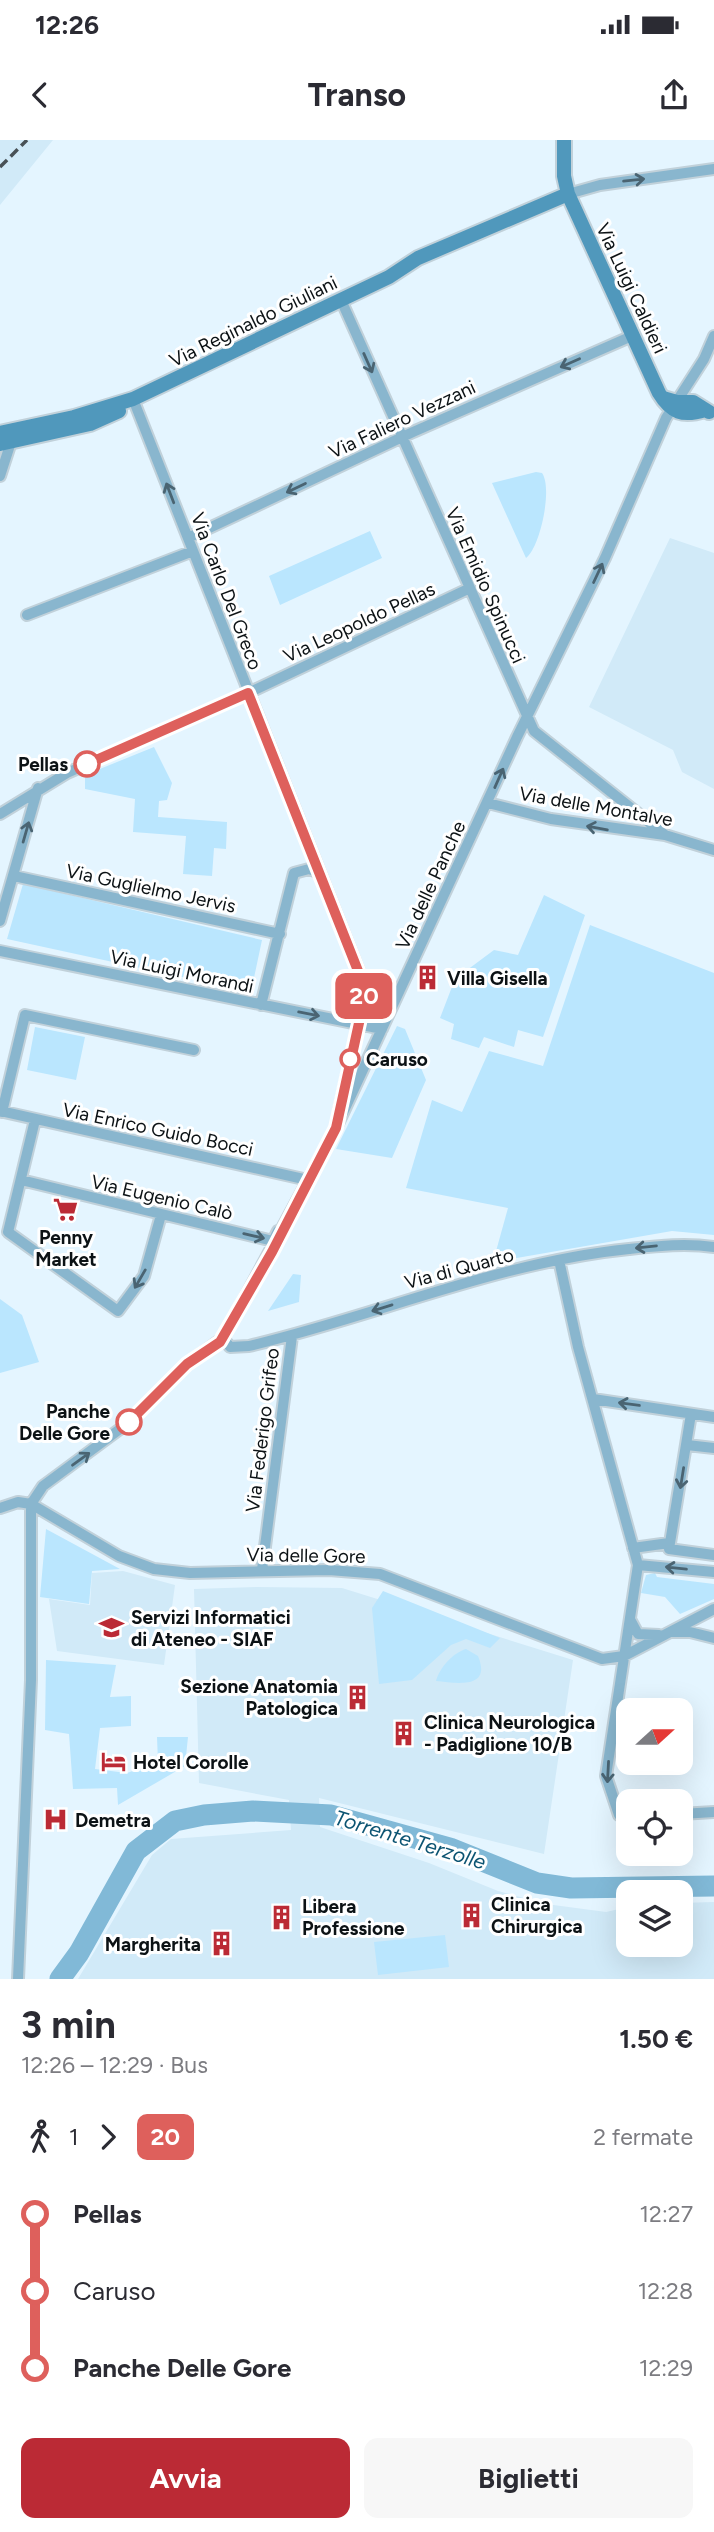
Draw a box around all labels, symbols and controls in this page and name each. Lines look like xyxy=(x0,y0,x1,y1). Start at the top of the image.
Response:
text: 12:26 xyxy=(35,9,99,41)
icon: back xyxy=(21,76,59,114)
text: Transo xyxy=(308,76,406,114)
icon: share xyxy=(655,76,693,114)
one-way arrow xyxy=(622,173,645,186)
street label: Via Luigi Caldieri xyxy=(591,219,672,357)
street label: Via Reginaldo Giuliani xyxy=(166,271,341,372)
one-way arrow xyxy=(362,351,375,373)
one-way arrow xyxy=(560,357,581,370)
street label: Via Faliero Vezzani xyxy=(325,375,479,463)
one-way arrow xyxy=(286,481,307,495)
one-way arrow xyxy=(163,482,176,504)
street label: Via Emidio Spinucci xyxy=(441,504,530,667)
street label: Via Carlo Del Greco xyxy=(186,509,267,673)
one-way arrow xyxy=(592,563,605,584)
street label: Via Leopoldo Pellas xyxy=(280,577,439,668)
marker: Pellas xyxy=(74,751,100,777)
place label: Pellas xyxy=(18,753,68,776)
one-way arrow xyxy=(493,768,506,789)
street label: Via delle Montalve xyxy=(517,782,675,831)
street label: Via delle Panche xyxy=(391,817,470,953)
one-way arrow xyxy=(586,820,609,834)
one-way arrow xyxy=(20,821,33,844)
street label: Via Guglielmo Jervis xyxy=(64,859,238,918)
street label: Via Luigi Morandi xyxy=(108,945,256,998)
building icon: Villa Gisella xyxy=(413,964,441,992)
place label: Villa Gisella xyxy=(447,967,548,990)
line badge: 20 xyxy=(332,973,396,1019)
text: 20 xyxy=(349,981,379,1010)
one-way arrow xyxy=(297,1008,320,1022)
place label: Caruso xyxy=(366,1048,428,1071)
marker: Caruso xyxy=(340,1049,360,1069)
street label: Via Enrico Guido Bocci xyxy=(60,1098,255,1161)
street label: Via Eugenio Calò xyxy=(89,1170,235,1225)
supermarket icon: Penny Market xyxy=(52,1195,80,1223)
place label: Penny Market xyxy=(35,1226,97,1271)
one-way arrow xyxy=(242,1230,265,1244)
one-way arrow xyxy=(635,1241,658,1254)
street label: Via di Quarto xyxy=(402,1243,516,1294)
one-way arrow xyxy=(133,1269,147,1289)
one-way arrow xyxy=(371,1302,393,1315)
street label: Via Federigo Grifeo xyxy=(241,1347,284,1514)
one-way arrow xyxy=(619,1397,641,1410)
place label: Panche Delle Gore xyxy=(19,1400,110,1445)
marker: Panche Delle Gore xyxy=(116,1409,142,1435)
one-way arrow xyxy=(71,1452,90,1466)
one-way arrow xyxy=(675,1466,688,1489)
street label: Via delle Gore xyxy=(246,1543,366,1568)
one-way arrow xyxy=(665,1561,688,1574)
place label: Servizi Informatici di Ateneo - SIAF xyxy=(131,1606,291,1651)
school or university icon: Servizi Informatici di Ateneo - SIAF xyxy=(97,1614,125,1642)
place label: Sezione Anatomia Patologica xyxy=(180,1675,338,1720)
building icon: Sezione Anatomia Patologica xyxy=(344,1683,372,1711)
north arrow xyxy=(616,1698,693,1774)
map controls xyxy=(616,1698,693,1957)
place label: Clinica Neurologica - Padiglione 10/B xyxy=(424,1711,595,1756)
building icon: Clinica Neurologica - Padiglione 10/B xyxy=(390,1719,418,1747)
hotel icon: Hotel Corolle xyxy=(99,1748,127,1776)
place label: Hotel Corolle xyxy=(133,1751,249,1774)
one-way arrow xyxy=(602,1760,615,1783)
button: locate xyxy=(616,1789,693,1866)
water label: Torrente Terzolle xyxy=(331,1805,489,1875)
hospital icon: Demetra xyxy=(41,1806,69,1834)
place label: Demetra xyxy=(75,1809,151,1832)
button: layers xyxy=(616,1880,693,1957)
place label: Clinica Chirurgica xyxy=(491,1893,583,1938)
place label: Libera Professione xyxy=(302,1895,405,1940)
building icon: Clinica Chirurgica xyxy=(457,1901,485,1929)
building icon: Libera Professione xyxy=(268,1903,296,1931)
building icon: Margherita xyxy=(207,1930,235,1958)
place label: Margherita xyxy=(105,1933,201,1956)
text: 3 min xyxy=(21,2002,116,2048)
text: 1.50 € xyxy=(619,2023,693,2055)
text: 12:26 – 12:29 · Bus xyxy=(21,2051,208,2079)
icon: walk xyxy=(21,2118,59,2156)
icon: forward xyxy=(89,2118,127,2156)
text: 20 xyxy=(151,2122,180,2151)
text: 1 xyxy=(69,2123,79,2151)
text: 2 fermate xyxy=(593,2123,693,2151)
text: Pellas xyxy=(73,2198,142,2230)
text: 12:27 xyxy=(640,2200,693,2228)
text: Caruso xyxy=(73,2275,156,2307)
text: 12:28 xyxy=(638,2277,693,2305)
text: Panche Delle Gore xyxy=(73,2352,291,2384)
text: 12:29 xyxy=(639,2354,693,2382)
button: Avvia xyxy=(21,2438,350,2518)
button: Biglietti xyxy=(364,2438,693,2518)

